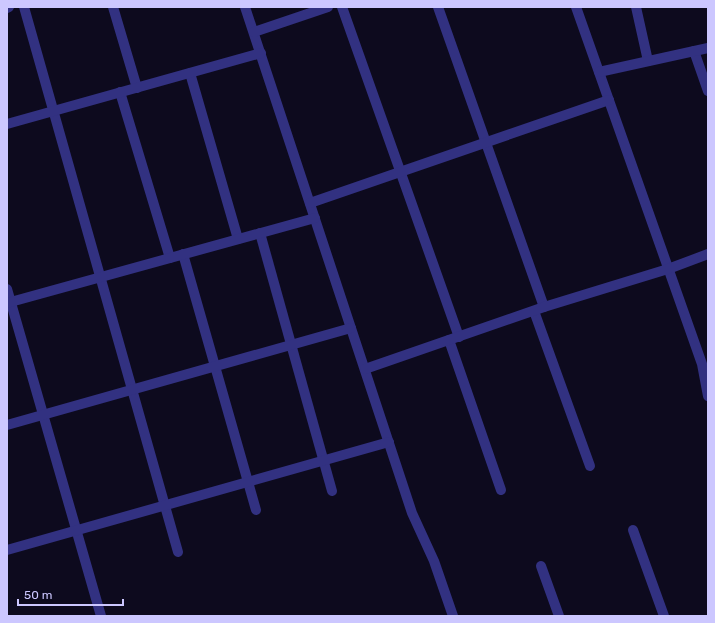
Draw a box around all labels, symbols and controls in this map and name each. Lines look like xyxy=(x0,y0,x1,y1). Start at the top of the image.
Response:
scale bar xyxy=(18,581,123,607)
text: 50 m xyxy=(24,588,52,602)

